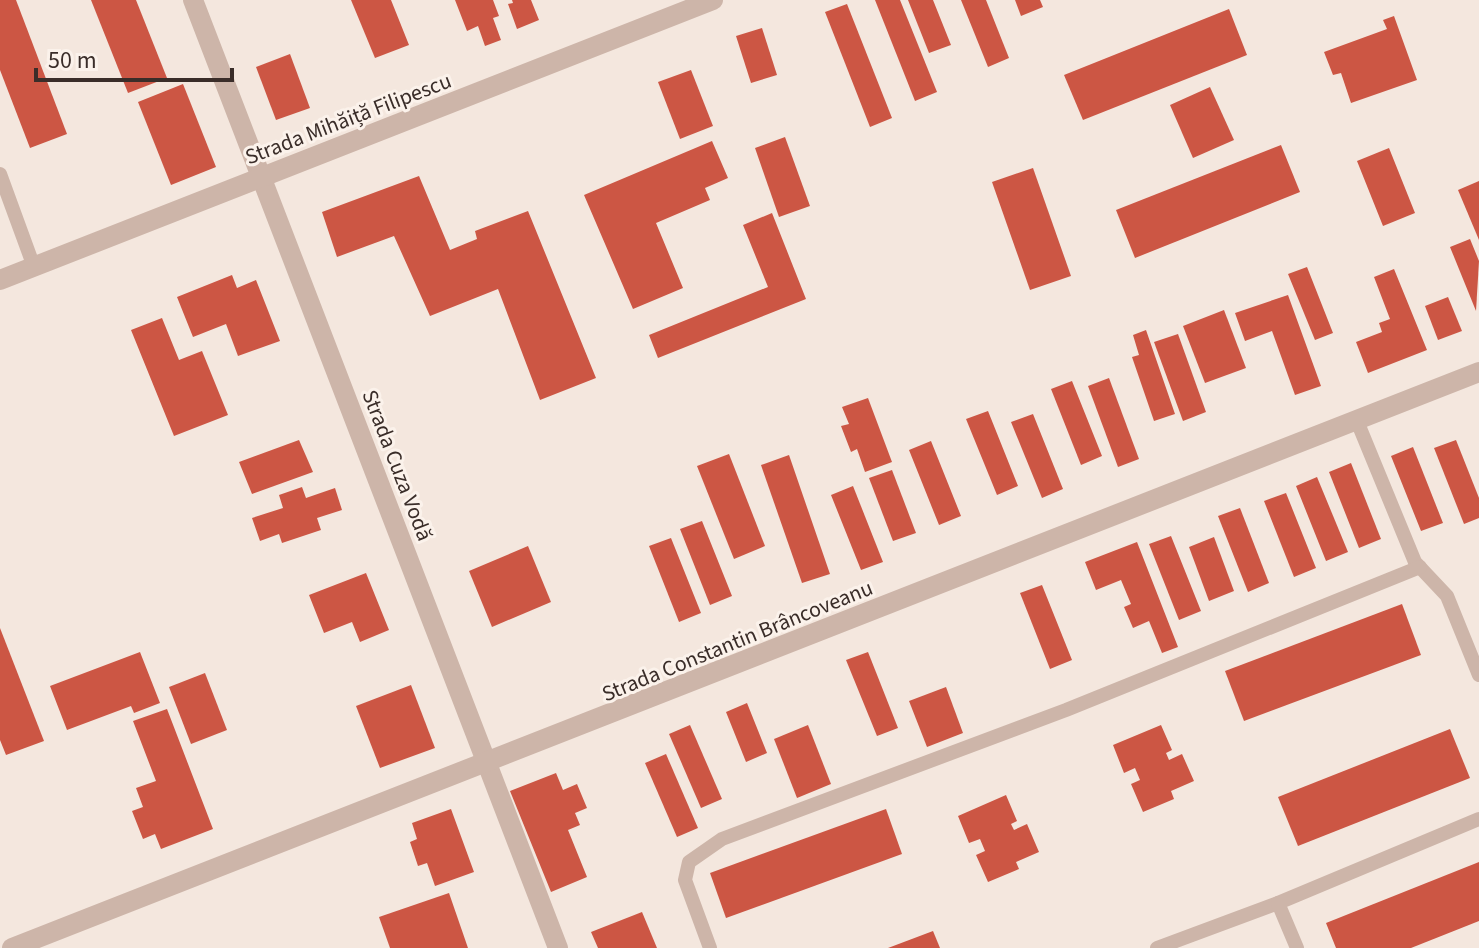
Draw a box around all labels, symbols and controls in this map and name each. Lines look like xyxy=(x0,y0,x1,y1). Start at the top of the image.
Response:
scale bar xyxy=(36,32,232,82)
text: 50 m xyxy=(48,43,97,78)
street label: Strada Mihăiță Filipescu xyxy=(241,65,456,173)
street label: Strada Cuza Vodă xyxy=(354,385,441,546)
street label: Strada Constantin Brâncoveanu xyxy=(597,572,878,710)

